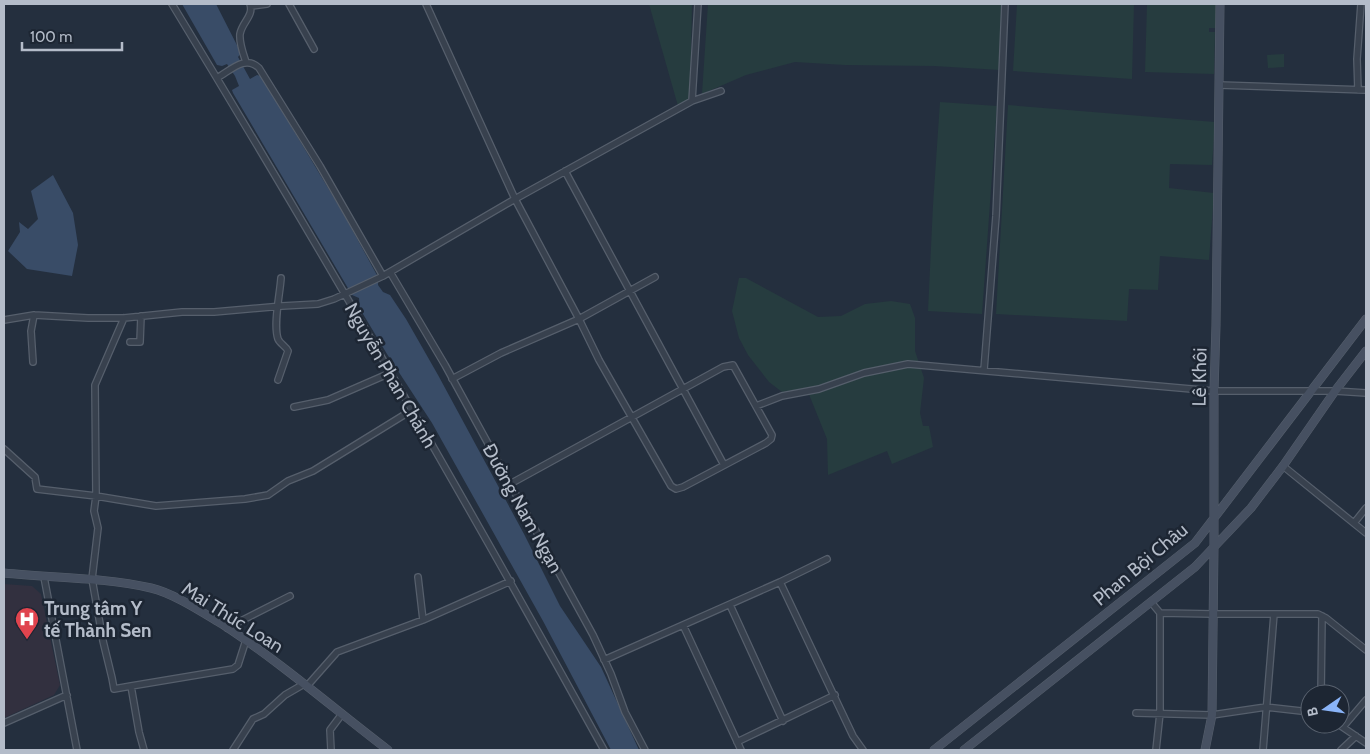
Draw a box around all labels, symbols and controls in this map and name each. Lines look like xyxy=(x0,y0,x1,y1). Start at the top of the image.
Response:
scale bar xyxy=(22,20,122,52)
text: 100 m xyxy=(30,28,72,46)
street label: Nguyễn Phan Chánh xyxy=(340,299,441,452)
street label: Lê Khôi xyxy=(1187,347,1212,407)
street label: Đường Nam Ngạn xyxy=(478,440,568,577)
street label: Phan Bội Châu xyxy=(1088,518,1192,611)
street label: Mai Thúc Loan xyxy=(178,577,288,658)
place label: Trung tâm Y tế Thành Sen xyxy=(44,597,151,642)
hospital icon: Trung tâm Y tế Thành Sen xyxy=(14,606,40,640)
north arrow xyxy=(1300,684,1350,734)
text: B xyxy=(1303,705,1322,718)

